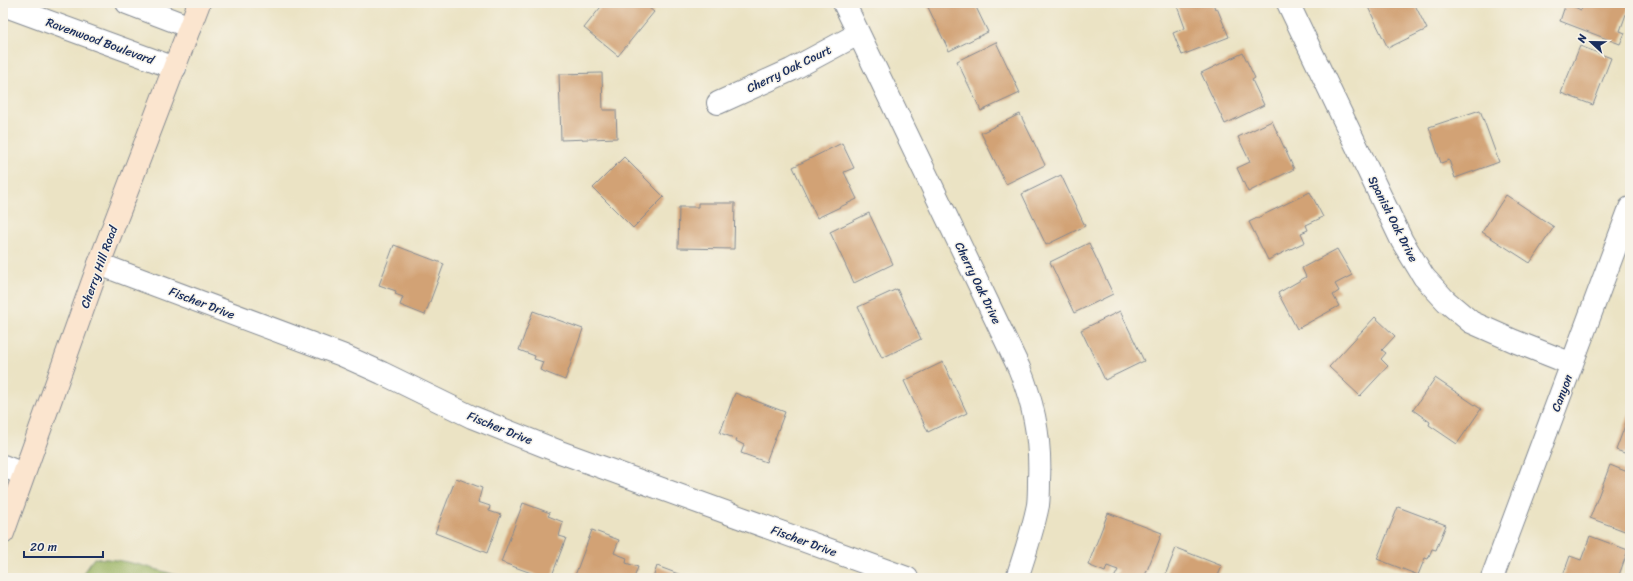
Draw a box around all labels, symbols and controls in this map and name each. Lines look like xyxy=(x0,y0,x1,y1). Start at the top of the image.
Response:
street label: Ravenwood Boulevard xyxy=(43,11,158,71)
north arrow xyxy=(1571,22,1611,62)
text: N xyxy=(1572,31,1593,46)
street label: Cherry Oak Court xyxy=(743,39,835,99)
street label: Spanish Oak Drive xyxy=(1362,172,1424,266)
street label: Cherry Hill Road xyxy=(74,221,125,311)
street label: Cherry Oak Drive xyxy=(948,238,1008,328)
street label: Fischer Drive xyxy=(166,280,238,326)
street label: Canyon xyxy=(1545,370,1579,415)
street label: Fischer Drive xyxy=(464,405,536,451)
street label: Fischer Drive xyxy=(768,519,840,563)
scale bar xyxy=(24,533,103,559)
text: 20 m xyxy=(30,536,57,558)

